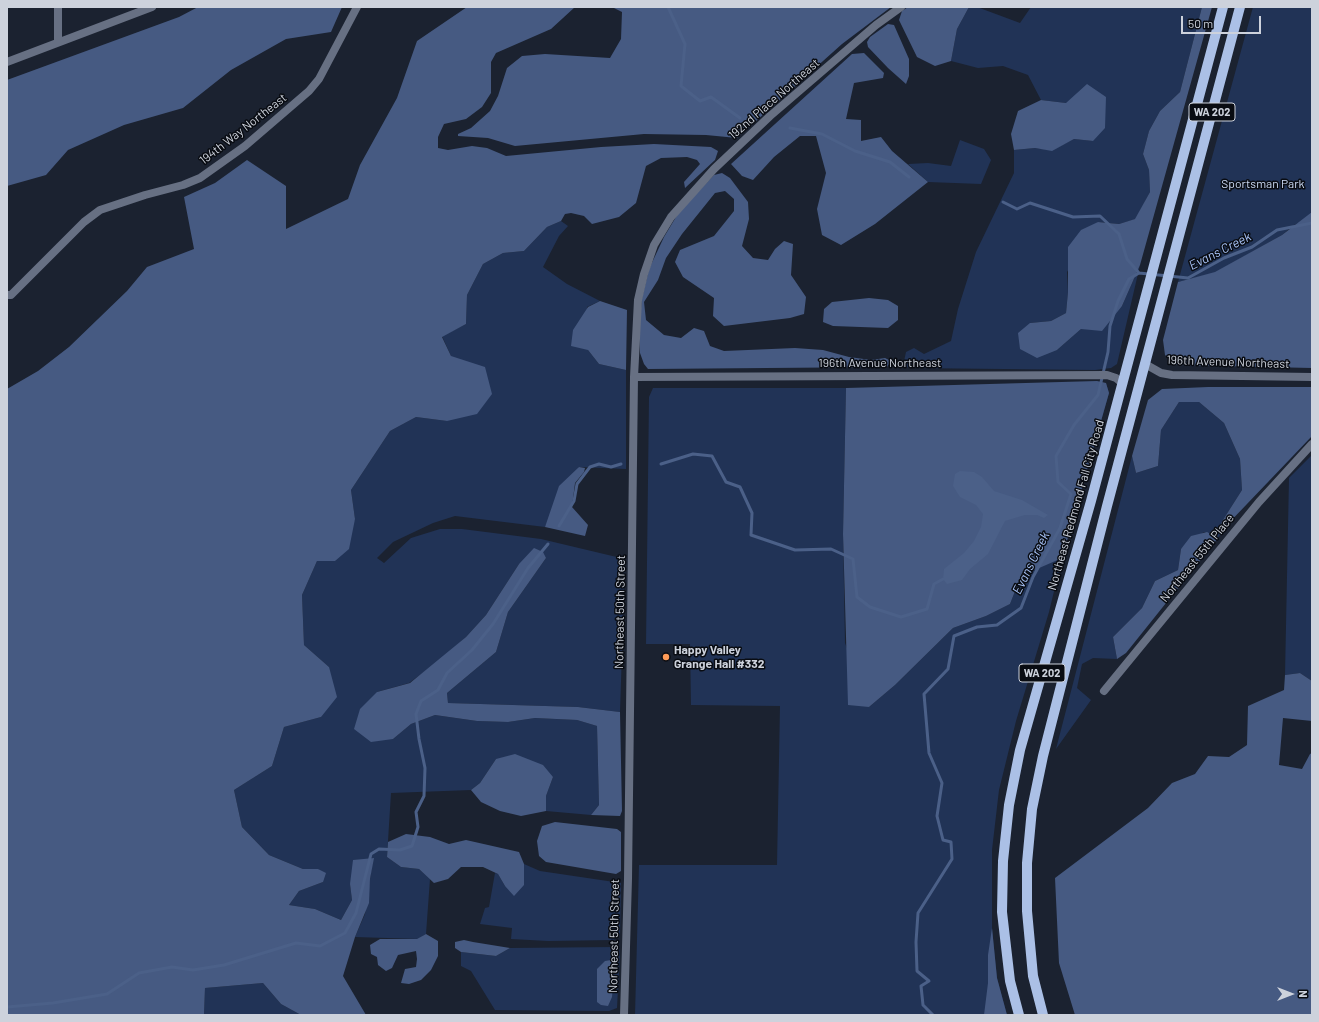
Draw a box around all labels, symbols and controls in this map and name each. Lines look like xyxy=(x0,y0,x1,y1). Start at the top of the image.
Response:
scale bar xyxy=(1183,8,1263,34)
text: 50 m xyxy=(1188,16,1213,30)
street label: 192nd Place Northeast xyxy=(726,56,822,142)
street label: 194th Way Northeast xyxy=(196,90,290,168)
road number: WA 202 xyxy=(1189,103,1235,121)
park label: Sportsman Park xyxy=(1221,177,1305,191)
water label: Evans Creek xyxy=(1186,229,1254,273)
street label: 196th Avenue Northeast xyxy=(1166,353,1290,371)
street label: 196th Avenue Northeast xyxy=(819,356,941,370)
street label: Northeast Redmond Fall City Road xyxy=(1045,418,1107,592)
street label: Northeast 55th Place xyxy=(1157,511,1237,605)
water label: Evans Creek xyxy=(1009,529,1053,597)
street label: Northeast 50th Street xyxy=(612,555,628,669)
place label: Happy Valley Grange Hall #332 xyxy=(674,643,764,671)
marker: Happy Valley Grange Hall #332 xyxy=(661,652,671,662)
road number: WA 202 xyxy=(1019,664,1065,682)
street label: Northeast 50th Street xyxy=(606,879,622,993)
north arrow xyxy=(1271,974,1311,1014)
text: N xyxy=(1297,990,1310,998)

